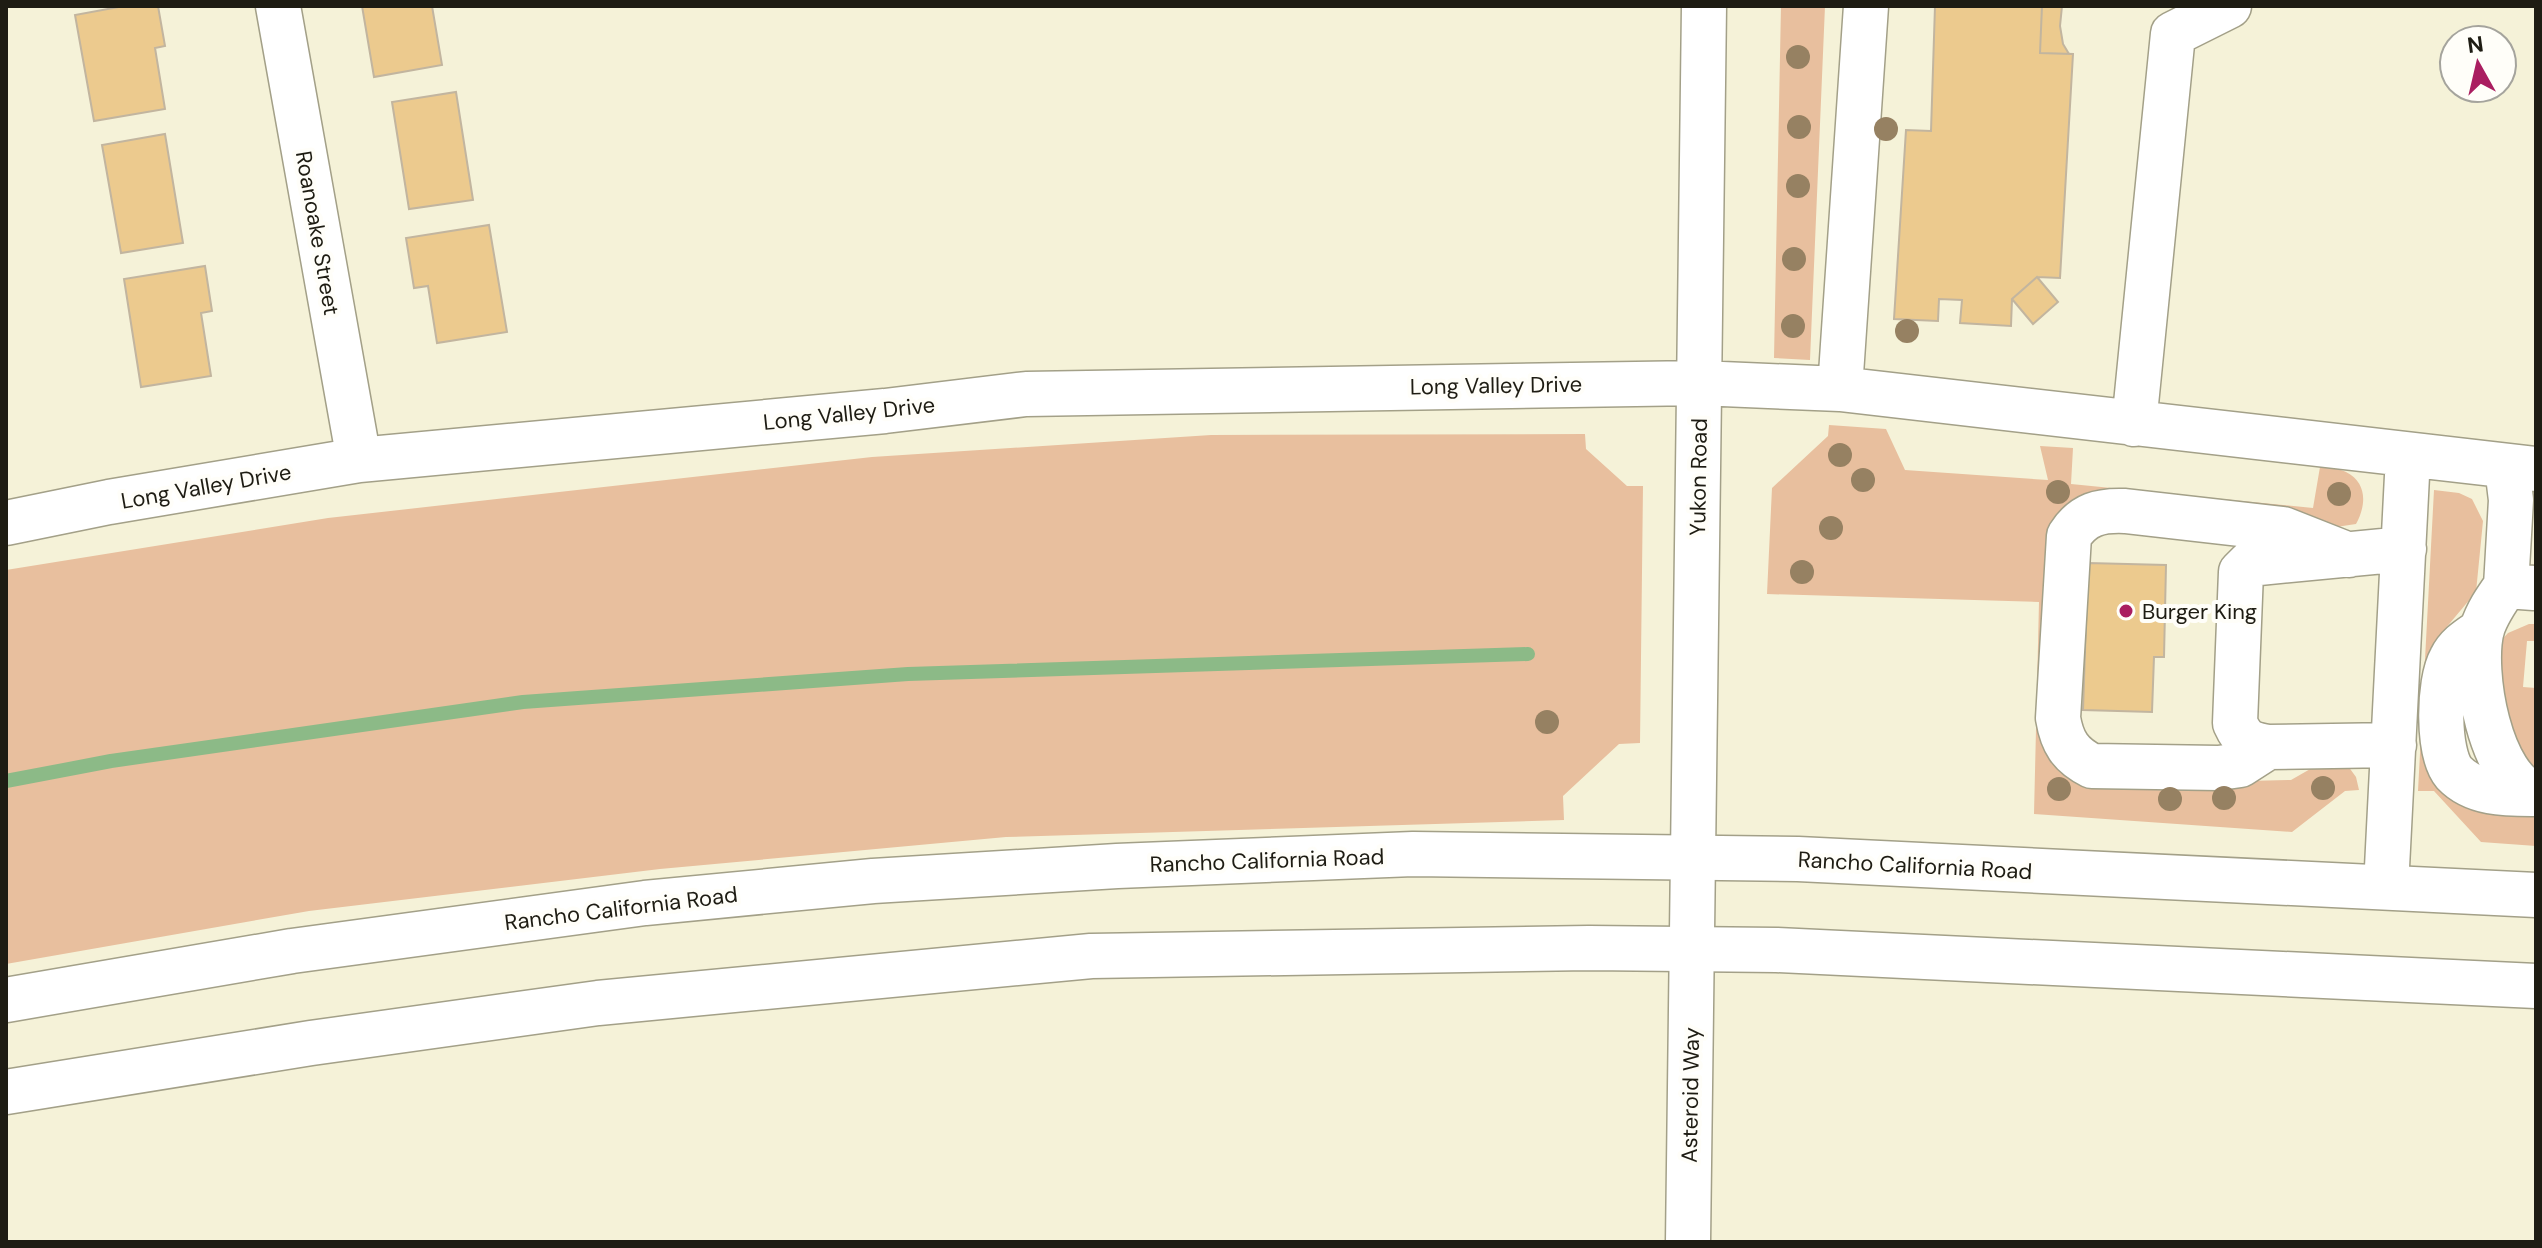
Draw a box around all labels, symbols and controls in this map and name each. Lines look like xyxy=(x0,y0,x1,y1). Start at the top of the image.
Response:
north arrow xyxy=(2438,24,2518,104)
text: N xyxy=(2465,29,2485,60)
street label: Roanoake Street xyxy=(289,149,346,317)
street label: Long Valley Drive xyxy=(1410,369,1582,402)
street label: Long Valley Drive xyxy=(762,390,936,437)
street label: Yukon Road xyxy=(1683,418,1714,536)
street label: Long Valley Drive xyxy=(119,457,294,516)
place label: Burger King xyxy=(2142,597,2257,626)
marker: Burger King xyxy=(2117,602,2135,620)
street label: Rancho California Road xyxy=(1149,842,1385,879)
street label: Rancho California Road xyxy=(1797,845,2033,886)
street label: Rancho California Road xyxy=(503,880,739,937)
street label: Asteroid Way xyxy=(1675,1027,1706,1163)

